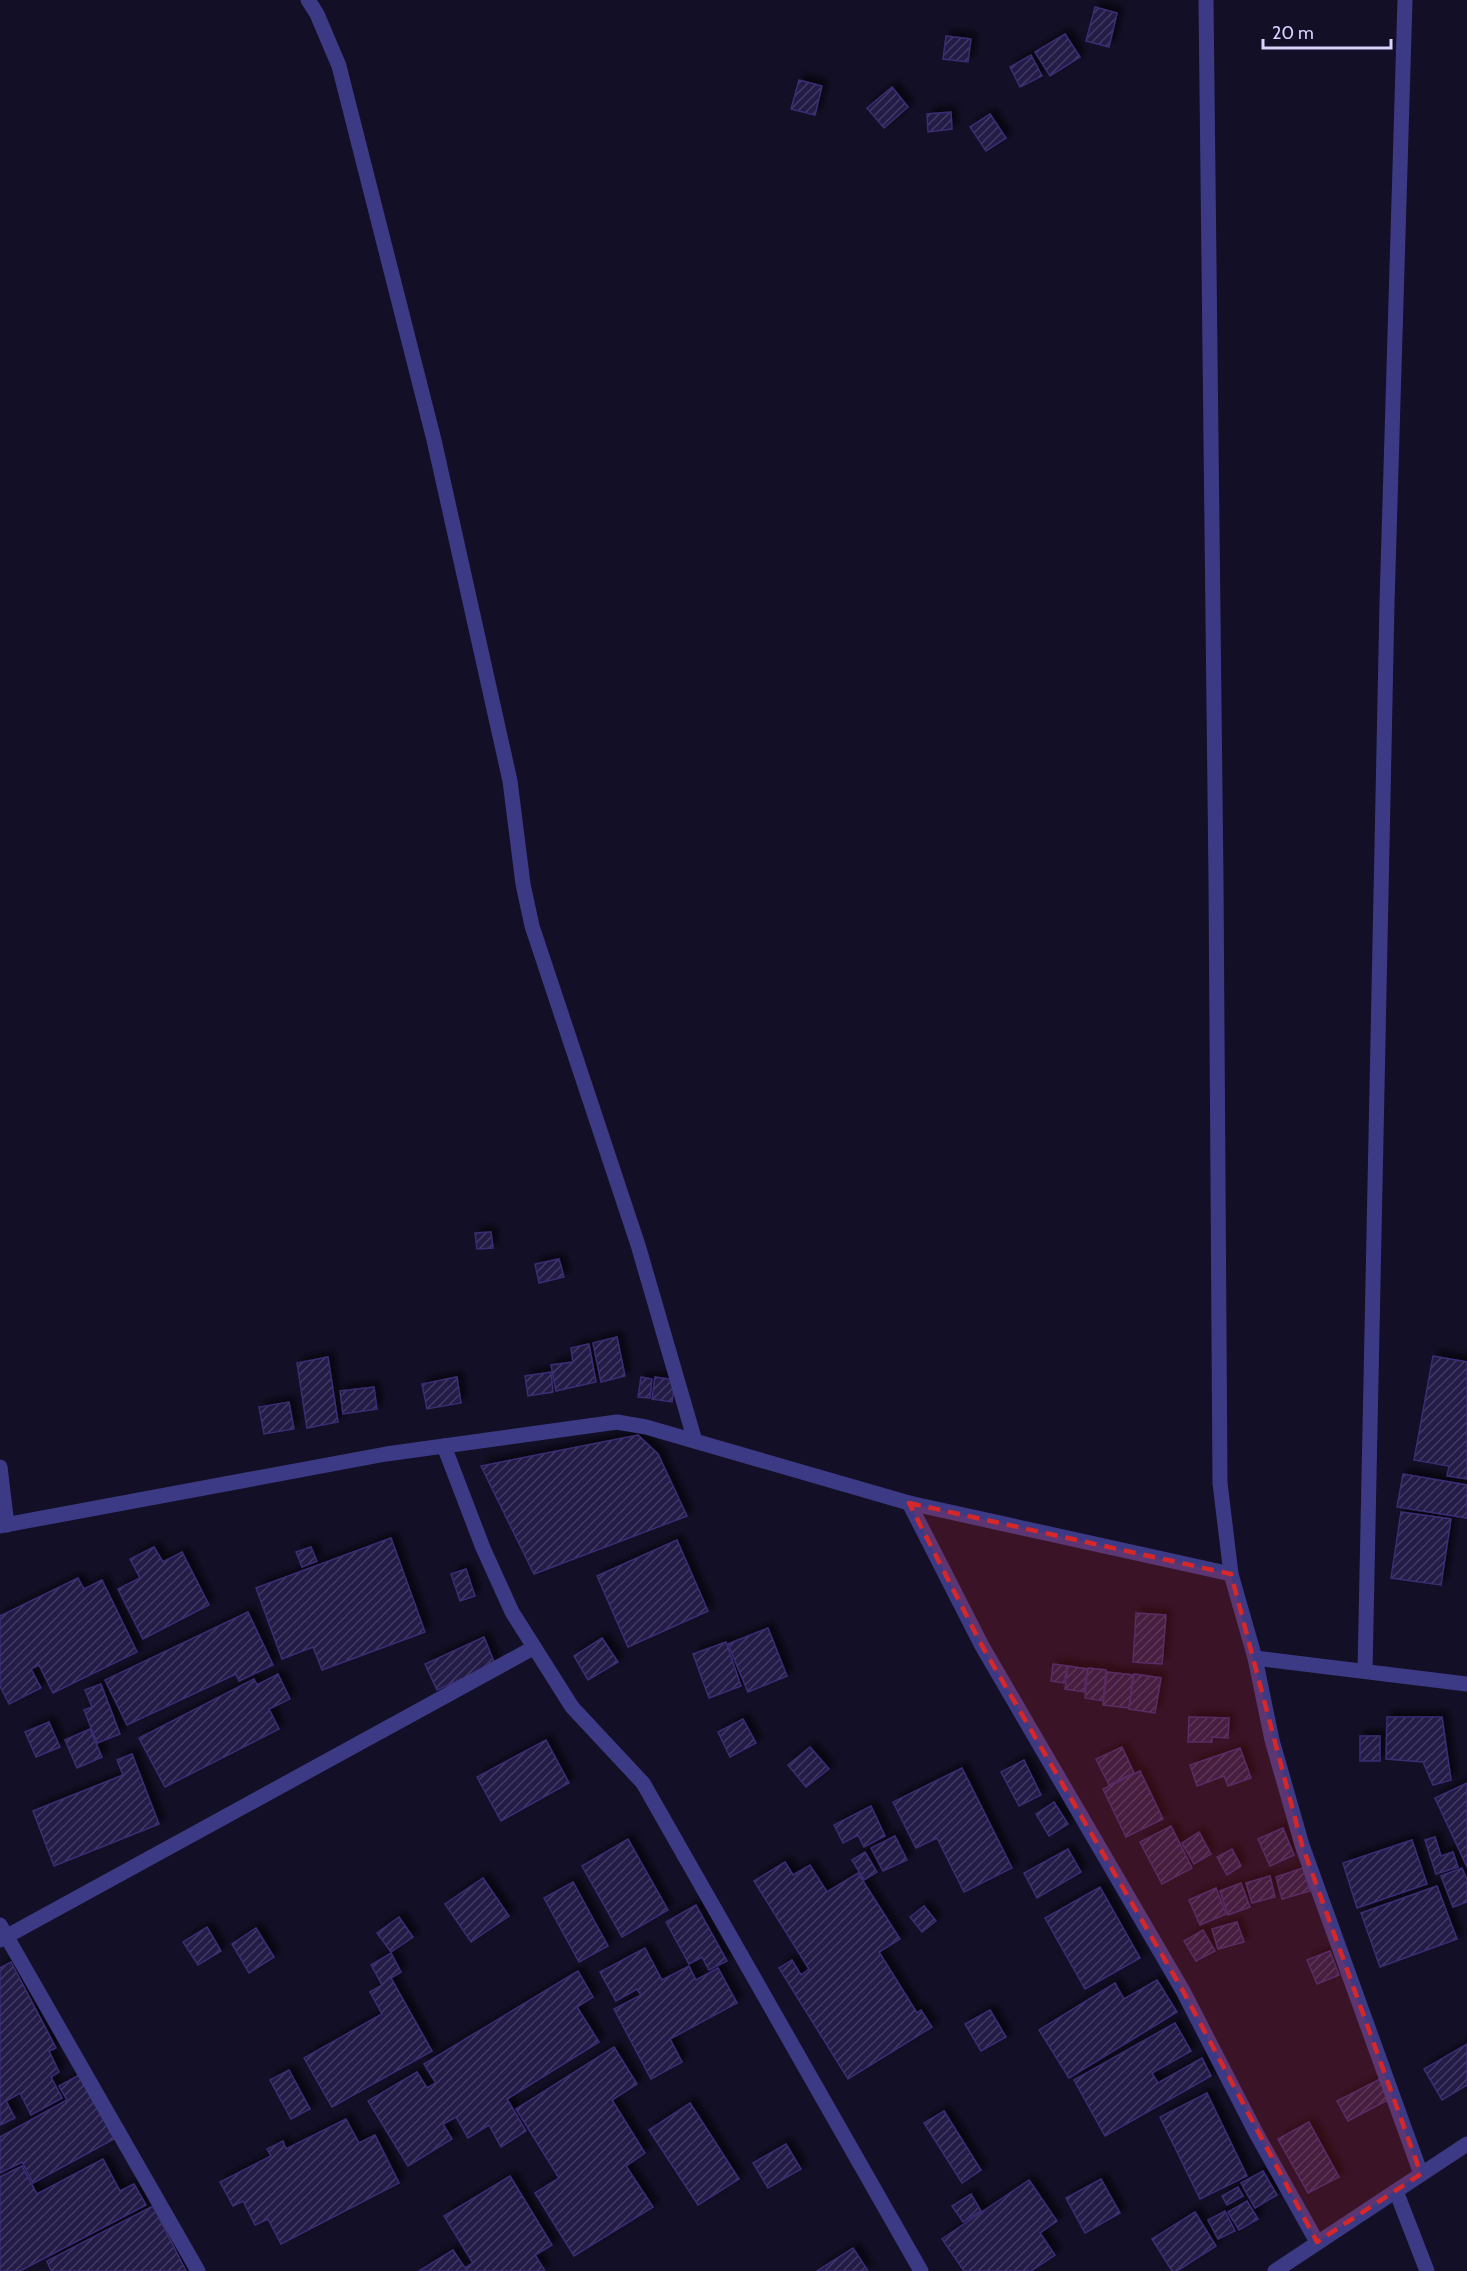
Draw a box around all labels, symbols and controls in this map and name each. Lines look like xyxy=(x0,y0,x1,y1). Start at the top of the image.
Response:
scale bar xyxy=(1263,12,1390,50)
text: 20 m xyxy=(1272,22,1314,44)

